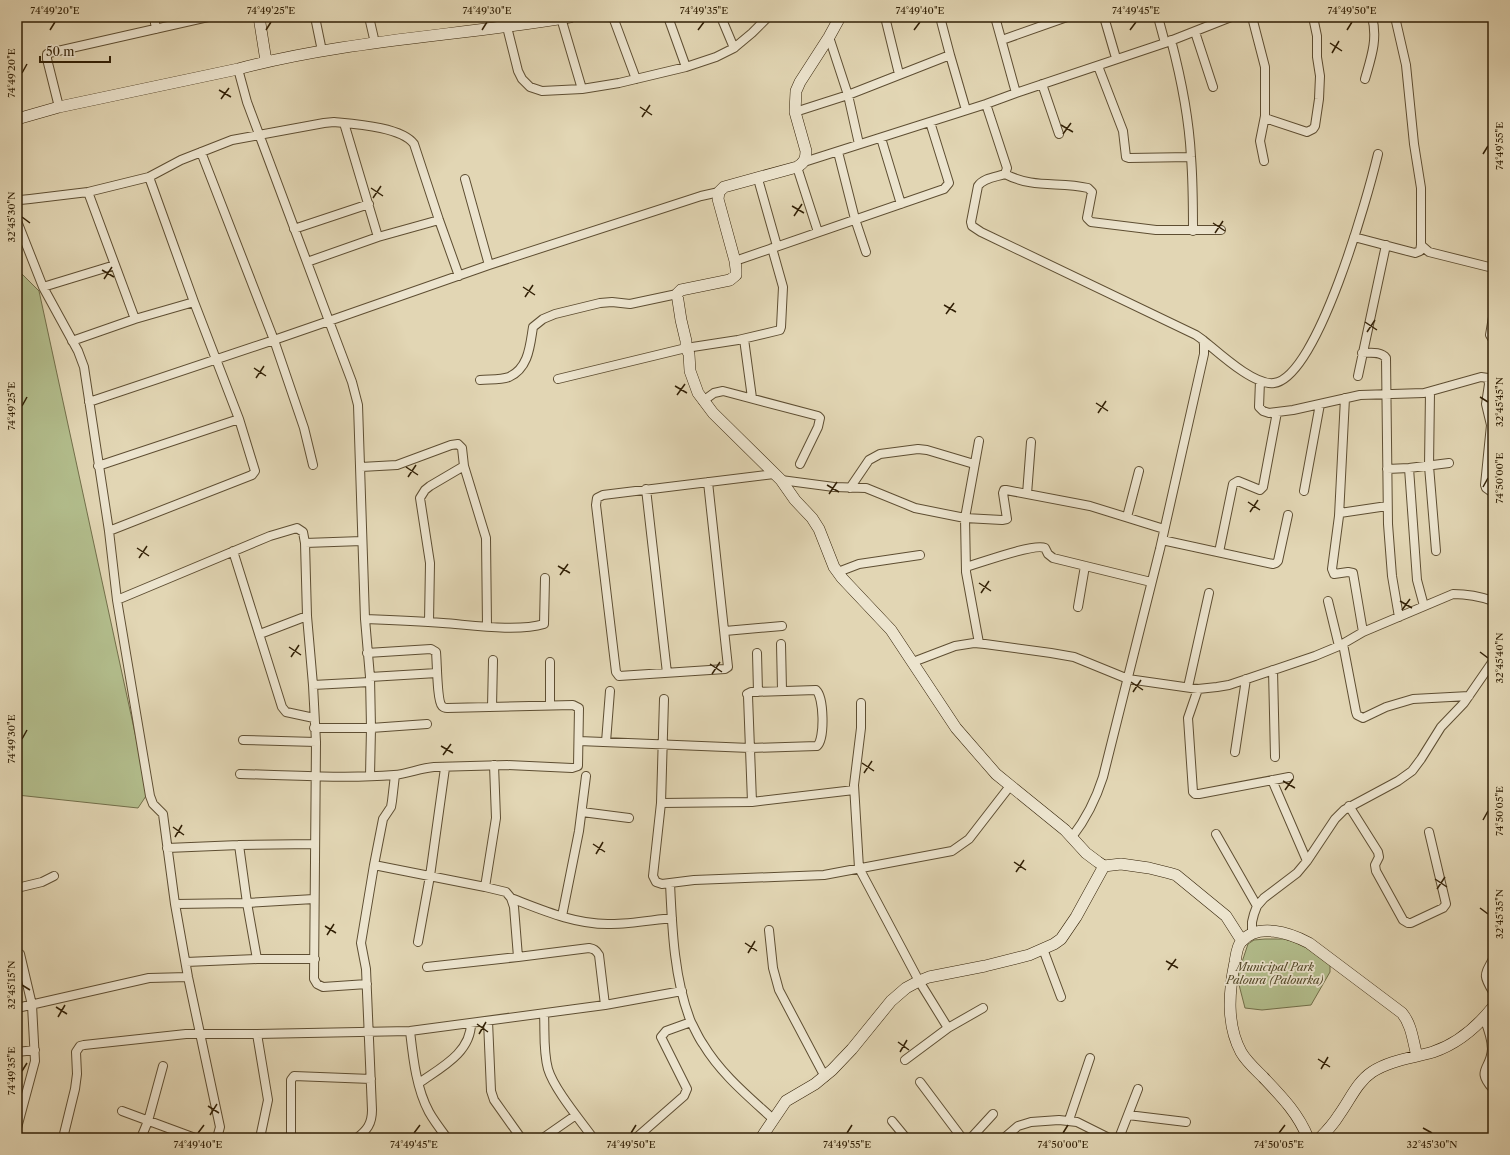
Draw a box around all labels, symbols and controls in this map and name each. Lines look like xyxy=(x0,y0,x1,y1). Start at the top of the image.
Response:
text: 74°49'20"E xyxy=(30,4,80,17)
text: 74°49'25"E xyxy=(247,4,295,17)
text: 74°49'30"E xyxy=(462,4,512,17)
text: 74°49'35"E xyxy=(680,4,728,17)
text: 74°49'40"E xyxy=(896,4,945,17)
text: 74°49'45"E xyxy=(1112,4,1160,17)
text: 74°49'50"E xyxy=(1327,4,1377,17)
scale bar xyxy=(40,38,110,64)
text: 50 m xyxy=(46,44,75,59)
text: 74°49'20"E xyxy=(5,48,18,98)
text: 74°49'55"E xyxy=(1493,122,1506,170)
text: 32°45'30"N xyxy=(5,191,18,243)
text: 32°45'45"N xyxy=(1493,377,1506,427)
text: 74°49'25"E xyxy=(5,382,18,430)
text: 74°50'00"E xyxy=(1493,452,1506,503)
text: 32°45'40"N xyxy=(1493,633,1506,683)
text: 74°49'30"E xyxy=(5,714,18,764)
text: 74°50'05"E xyxy=(1493,786,1506,836)
text: 32°45'35"N xyxy=(1493,889,1506,939)
park label: Municipal Park Paloura (Palourka) xyxy=(1225,960,1324,987)
text: 32°45'15"N xyxy=(5,961,18,1009)
text: 74°49'35"E xyxy=(5,1047,18,1095)
text: 74°49'40"E xyxy=(174,1138,223,1151)
text: 74°49'45"E xyxy=(390,1138,438,1151)
text: 74°49'50"E xyxy=(606,1138,656,1151)
text: 74°49'55"E xyxy=(823,1138,871,1151)
text: 74°50'00"E xyxy=(1038,1138,1089,1151)
text: 74°50'05"E xyxy=(1254,1138,1304,1151)
text: 32°45'30"N xyxy=(1406,1138,1458,1151)

